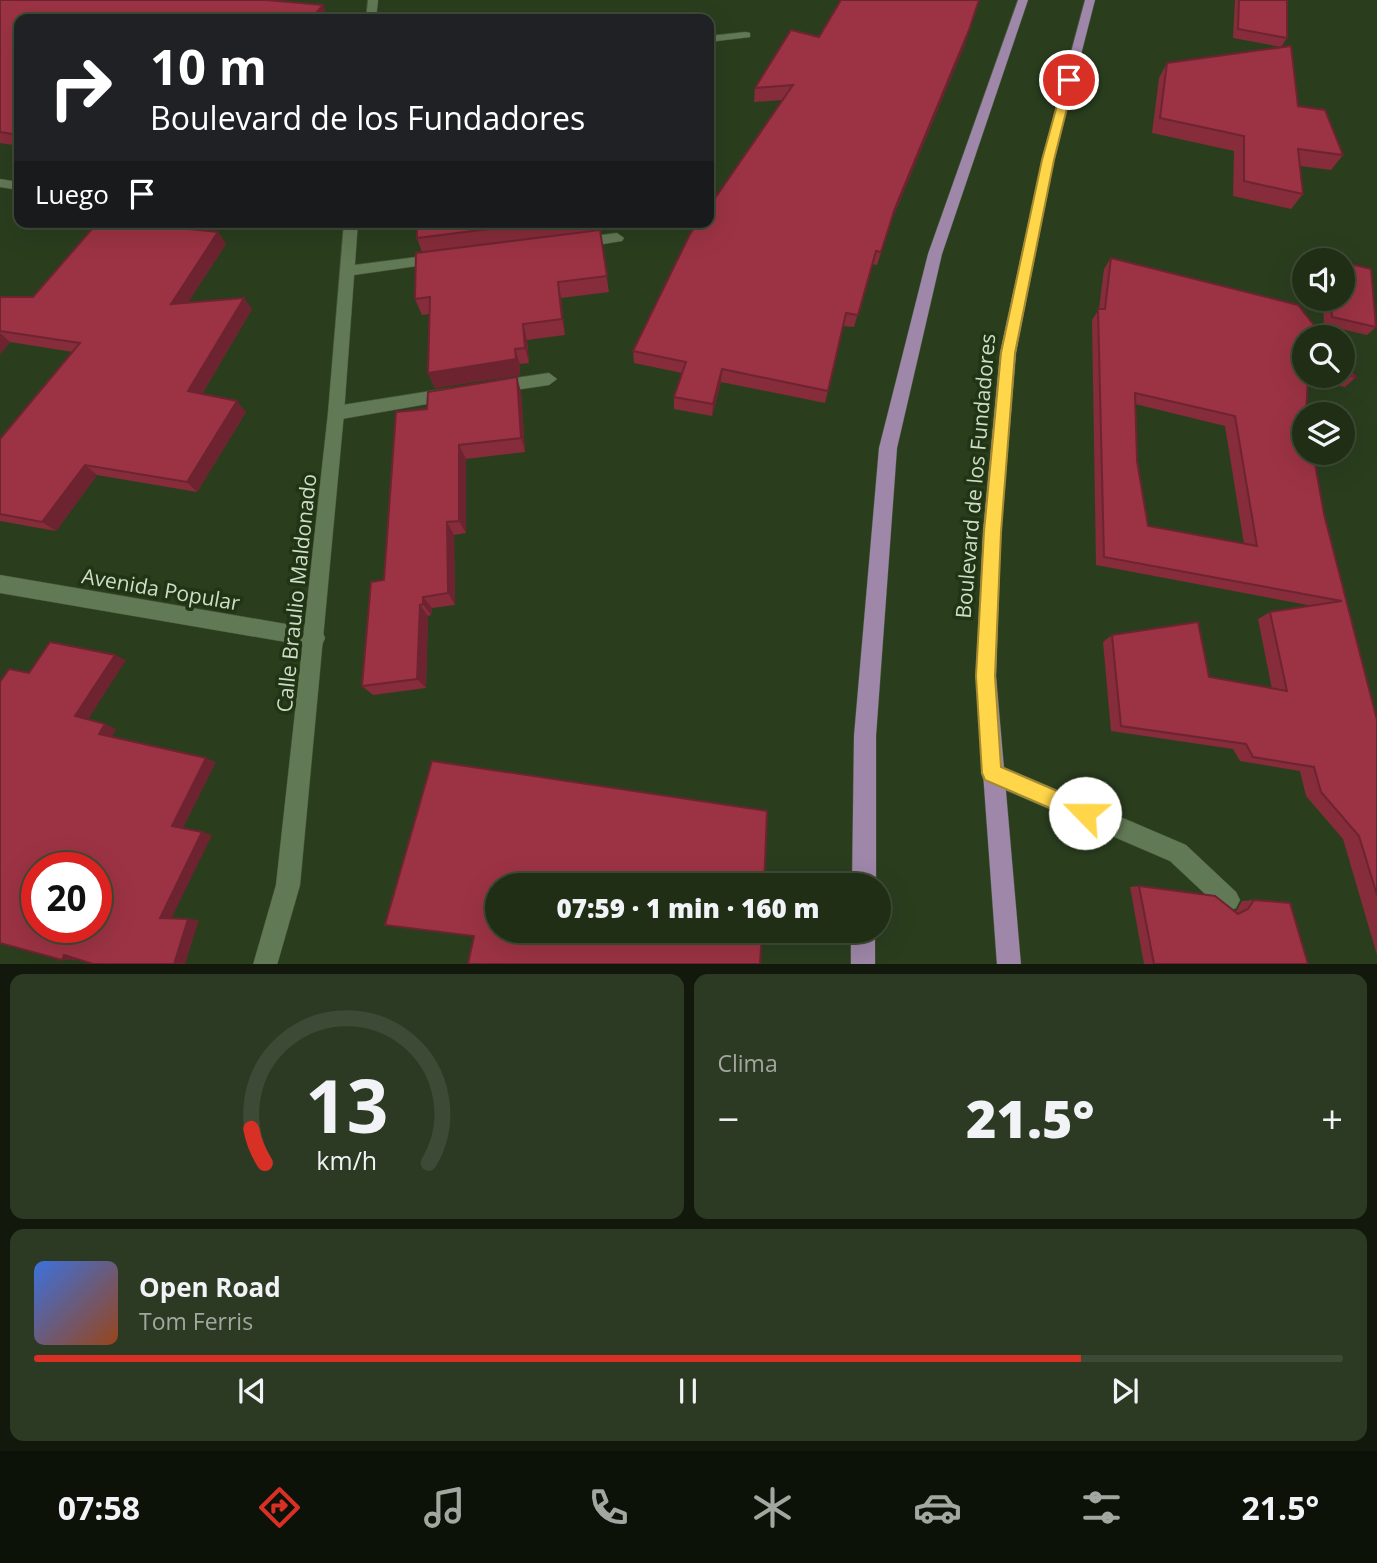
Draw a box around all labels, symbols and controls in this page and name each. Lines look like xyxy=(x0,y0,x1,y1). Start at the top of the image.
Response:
text: 10 m xyxy=(150,33,267,99)
icon: right xyxy=(35,42,126,133)
pin xyxy=(1039,50,1099,110)
icon: arrive xyxy=(1050,61,1088,99)
text: Boulevard de los Fundadores xyxy=(150,96,585,139)
icon: arrive xyxy=(123,175,161,213)
text: Luego xyxy=(35,176,109,212)
map controls xyxy=(1292,248,1355,465)
button: sound xyxy=(1292,248,1355,311)
button: search xyxy=(1292,325,1355,388)
street label: Boulevard de los Fundadores xyxy=(949,332,1001,620)
button: layers xyxy=(1292,402,1355,465)
street label: Calle Braulio Maldonado xyxy=(270,472,322,714)
street label: Avenida Popular xyxy=(80,561,243,617)
position arrow xyxy=(1048,776,1122,850)
speed limit sign: 20 xyxy=(21,852,112,943)
text: 07:59 · 1 min · 160 m xyxy=(557,890,819,926)
text: Clima xyxy=(718,1047,778,1079)
text: 13 xyxy=(305,1055,388,1154)
text: 21.5° xyxy=(966,1082,1094,1153)
text: − xyxy=(718,1092,739,1144)
text: + xyxy=(1321,1092,1343,1144)
text: km/h xyxy=(316,1142,377,1176)
text: Open Road xyxy=(139,1269,281,1305)
text: Tom Ferris xyxy=(139,1305,253,1337)
icon: previous xyxy=(233,1372,271,1410)
icon: pause xyxy=(669,1372,707,1410)
icon: next xyxy=(1106,1372,1144,1410)
icon: directions xyxy=(255,1483,304,1532)
icon: music xyxy=(420,1483,469,1532)
icon: phone xyxy=(584,1483,633,1532)
icon: climate xyxy=(748,1483,797,1532)
icon: car xyxy=(913,1483,962,1532)
icon: filters xyxy=(1077,1483,1126,1532)
text: 07:58 xyxy=(58,1486,140,1529)
text: 21.5° xyxy=(1242,1486,1319,1529)

